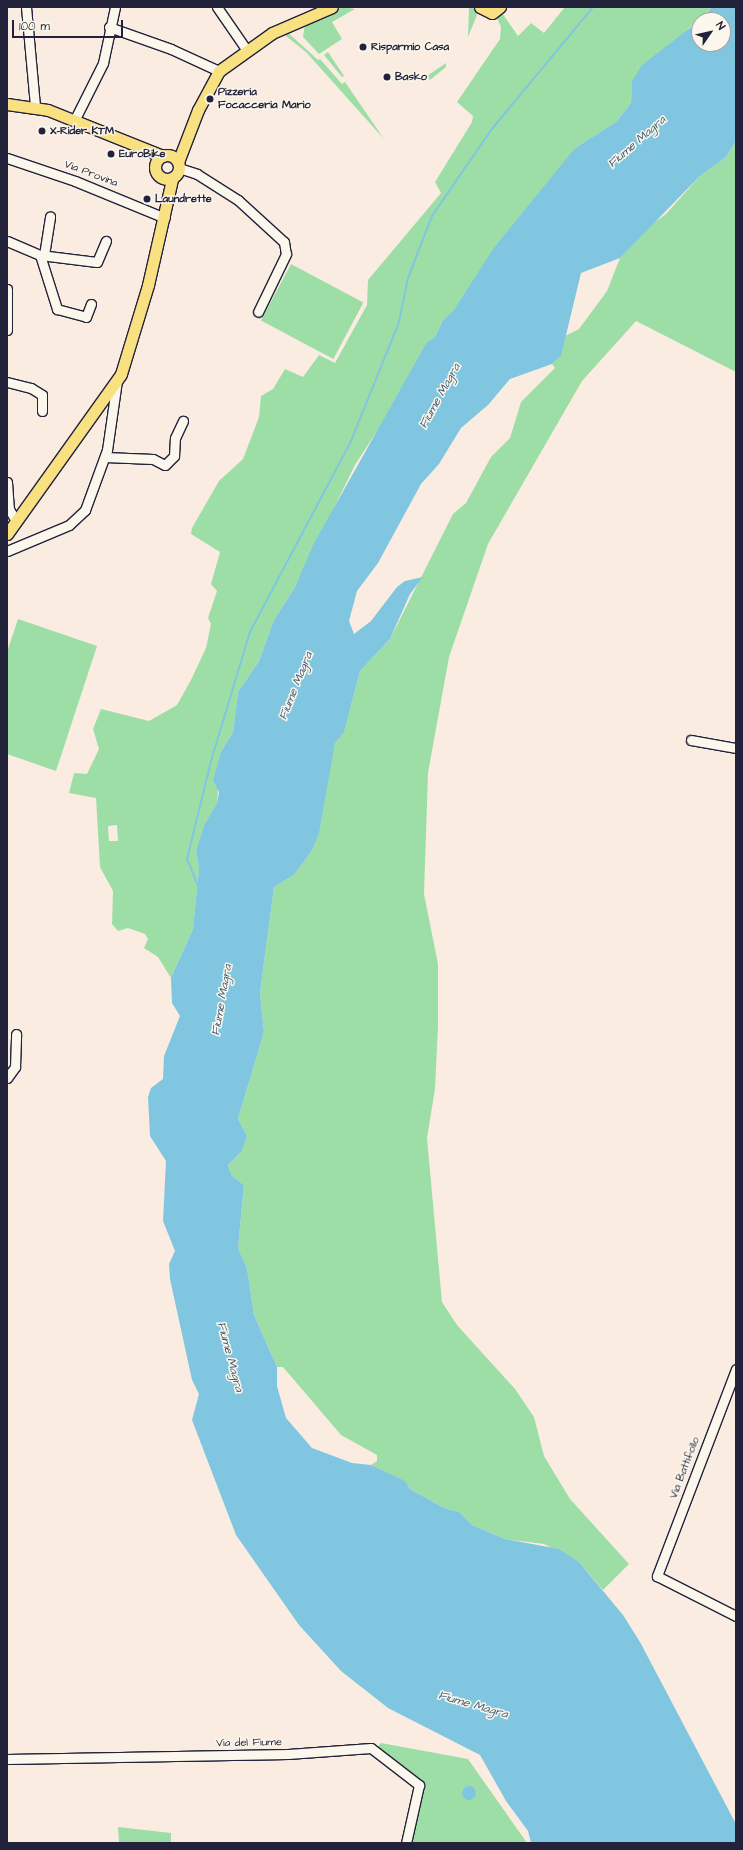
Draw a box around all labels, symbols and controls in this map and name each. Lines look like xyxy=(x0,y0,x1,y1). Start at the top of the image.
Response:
scale bar xyxy=(14,12,125,38)
north arrow xyxy=(691,12,731,52)
text: 100 m xyxy=(19,18,50,35)
text: N xyxy=(712,19,729,33)
place label: Risparmio Casa xyxy=(371,40,449,54)
marker: Risparmio Casa xyxy=(358,42,368,52)
place label: Basko xyxy=(395,70,427,84)
marker: Basko xyxy=(382,72,392,82)
place label: Pizzeria Focacceria Mario xyxy=(218,86,311,112)
marker: Pizzeria Focacceria Mario xyxy=(205,94,215,104)
water label: Fiume Magra xyxy=(605,113,669,171)
place label: X-Rider KTM xyxy=(50,124,114,138)
marker: X-Rider KTM xyxy=(37,126,47,136)
place label: EuroBike xyxy=(119,147,166,161)
marker: EuroBike xyxy=(106,149,116,159)
street label: Via Provina xyxy=(62,158,120,190)
place label: Laundrette xyxy=(155,192,212,206)
marker: Laundrette xyxy=(142,194,152,204)
water label: Fiume Magra xyxy=(416,361,464,431)
water label: Fiume Magra xyxy=(276,650,316,722)
water label: Fiume Magra xyxy=(209,963,235,1037)
water label: Fiume Magra xyxy=(214,1320,246,1394)
street label: Via Battifollo xyxy=(667,1435,703,1501)
water label: Fiume Magra xyxy=(437,1688,509,1722)
street label: Via del Fiume xyxy=(216,1736,282,1750)

